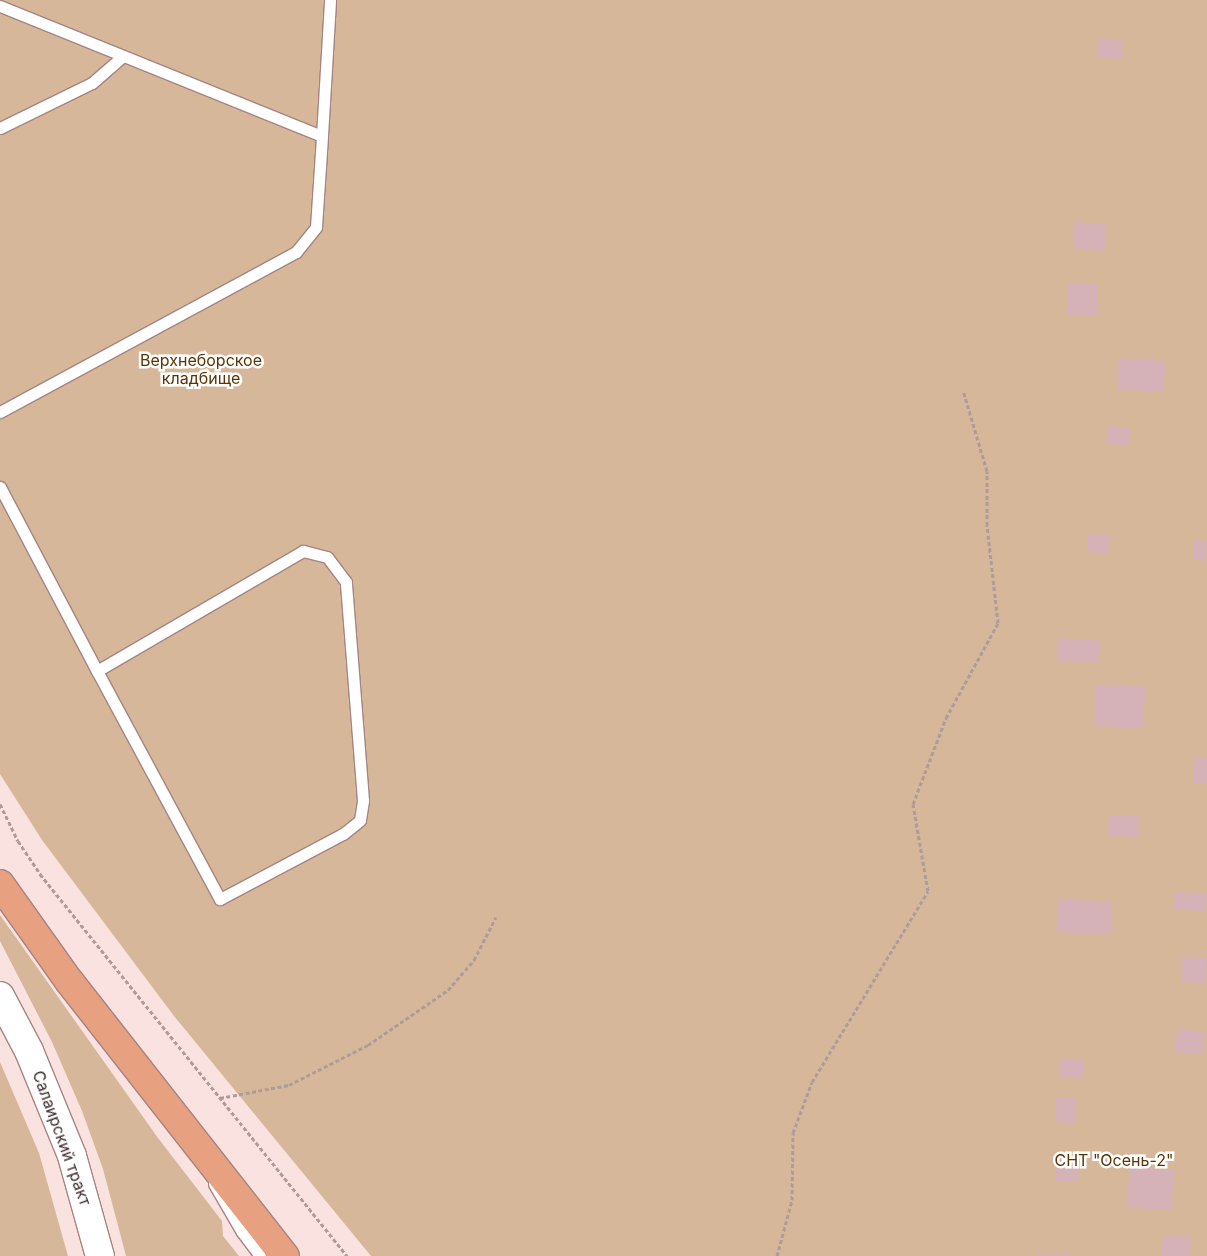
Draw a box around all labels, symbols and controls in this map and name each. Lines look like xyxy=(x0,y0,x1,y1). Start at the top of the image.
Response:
park label: Верхнеборское кладбище xyxy=(140,350,262,388)
street label: Салаирский тракт xyxy=(29,1068,95,1208)
park label: СНТ "Осень-2" xyxy=(1055,1150,1173,1170)

